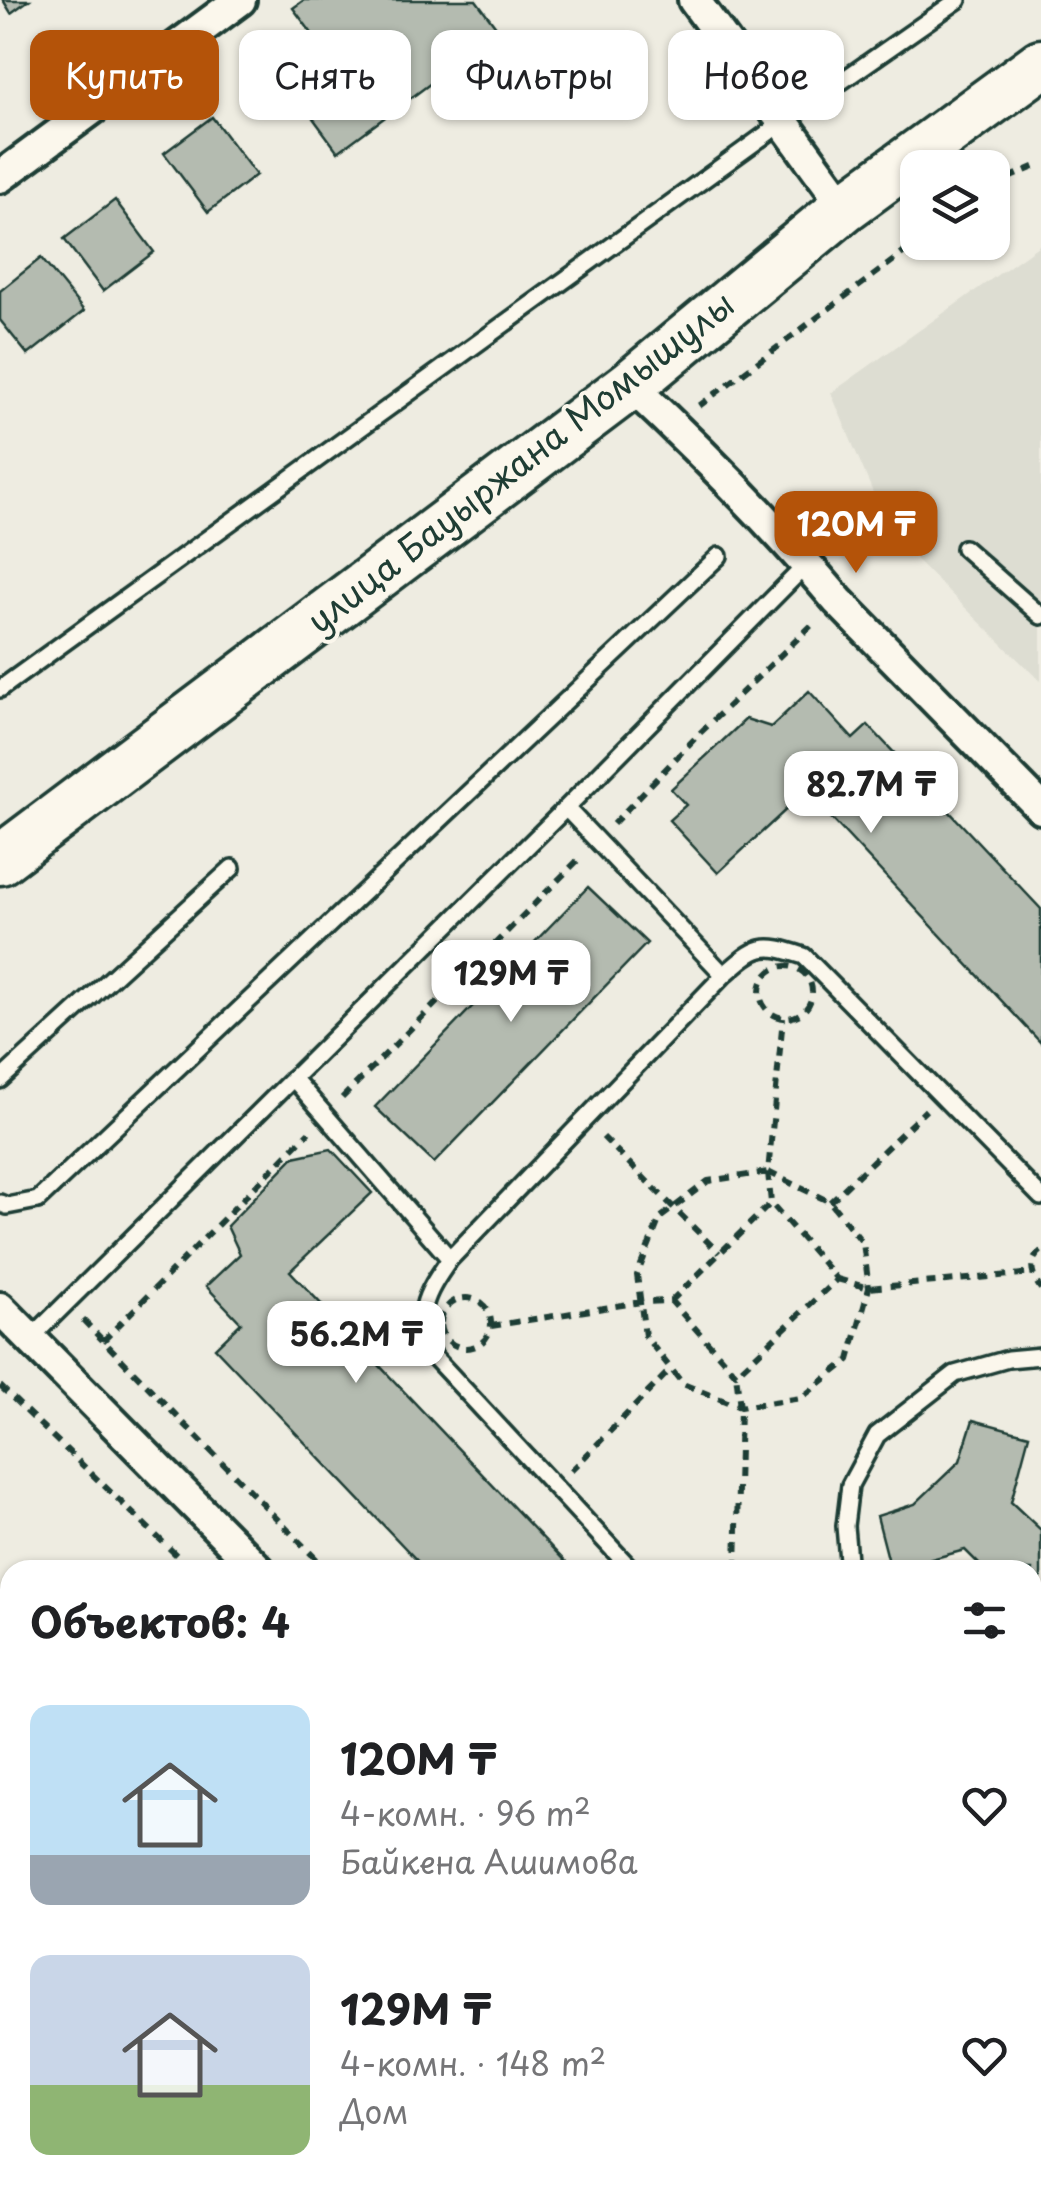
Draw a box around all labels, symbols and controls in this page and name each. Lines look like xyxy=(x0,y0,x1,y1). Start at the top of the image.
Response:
chip: Купить xyxy=(30,30,219,120)
chip: Снять xyxy=(239,30,411,120)
chip: Фильтры xyxy=(431,30,648,120)
chip: Новое xyxy=(668,30,844,120)
map controls xyxy=(900,150,1010,260)
button: layers xyxy=(900,150,1010,260)
street label: улица Бауыржана Момышулы xyxy=(294,277,745,645)
pin: 120M ₸ xyxy=(775,491,937,576)
text: 120M ₸ xyxy=(796,499,916,547)
pin: 82.7M ₸ xyxy=(779,751,963,836)
text: 82.7M ₸ xyxy=(806,759,936,807)
pin: 129M ₸ xyxy=(430,940,592,1025)
text: 129M ₸ xyxy=(453,948,569,996)
pin: 56.2M ₸ xyxy=(264,1301,448,1386)
text: 56.2M ₸ xyxy=(289,1309,423,1357)
text: Объектов: 4 xyxy=(30,1589,290,1652)
icon: filters xyxy=(957,1593,1012,1648)
text: 120M ₸ xyxy=(340,1726,496,1789)
icon: home xyxy=(110,1745,230,1865)
icon: heart xyxy=(957,1778,1012,1833)
text: 4-комн. · 96 m² xyxy=(340,1789,591,1837)
text: Байкена Ашимова xyxy=(340,1837,638,1885)
text: 129M ₸ xyxy=(340,1976,491,2039)
icon: home xyxy=(110,1995,230,2115)
icon: heart xyxy=(957,2028,1012,2083)
text: 4-комн. · 148 m² xyxy=(340,2039,606,2087)
text: Дом xyxy=(340,2087,409,2135)

